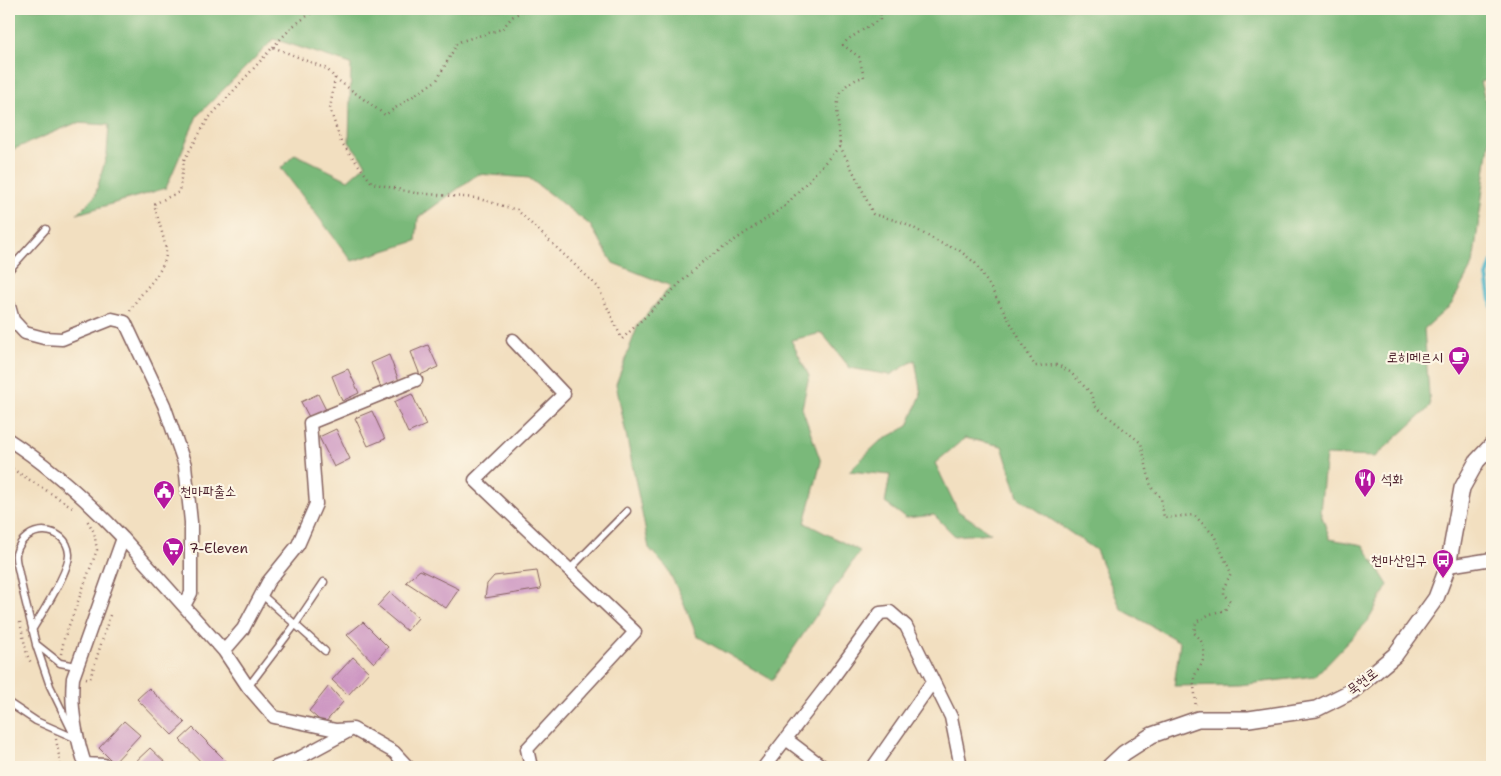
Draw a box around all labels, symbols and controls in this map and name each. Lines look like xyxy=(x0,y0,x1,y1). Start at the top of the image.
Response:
cafe icon: 로히메르시 xyxy=(1447,345,1471,376)
place label: 로히메르시 xyxy=(1387,348,1443,366)
restaurant icon: 석화 xyxy=(1353,467,1377,498)
place label: 석화 xyxy=(1381,470,1404,488)
public building icon: 천마파출소 xyxy=(152,479,176,510)
place label: 천마파출소 xyxy=(180,482,236,500)
supermarket icon: 7-Eleven xyxy=(161,536,185,567)
place label: 7-Eleven xyxy=(189,539,248,557)
bus stop icon: 천마산입구 xyxy=(1431,548,1455,579)
place label: 천마산입구 xyxy=(1371,551,1427,569)
street label: 묵현로 xyxy=(1343,664,1381,698)

